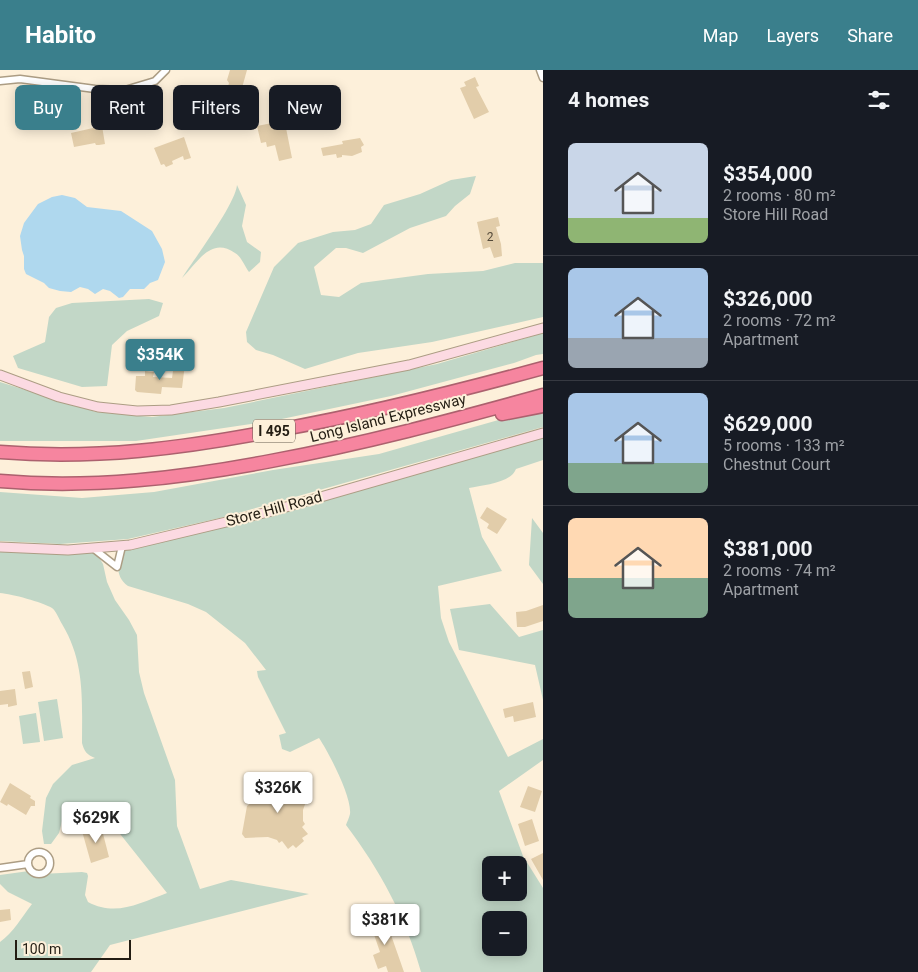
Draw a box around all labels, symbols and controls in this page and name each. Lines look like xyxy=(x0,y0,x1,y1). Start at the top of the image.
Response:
text: Habito xyxy=(25,21,96,49)
text: Map xyxy=(703,25,738,46)
text: Layers xyxy=(766,25,819,46)
text: Share xyxy=(847,25,893,46)
chip: Buy xyxy=(15,85,81,130)
chip: Rent xyxy=(91,85,163,130)
chip: Filters xyxy=(173,85,259,130)
chip: New xyxy=(269,85,341,130)
icon: filters xyxy=(865,86,893,114)
text: 4 homes xyxy=(568,88,649,112)
text: $354,000 xyxy=(723,162,813,186)
icon: home xyxy=(608,163,668,223)
text: 2 rooms · 80 m² xyxy=(723,186,836,205)
text: Store Hill Road xyxy=(723,205,828,224)
house number: 2 xyxy=(487,230,494,244)
text: $326,000 xyxy=(723,287,813,311)
icon: home xyxy=(608,288,668,348)
text: 2 rooms · 72 m² xyxy=(723,311,836,330)
text: Apartment xyxy=(723,330,799,349)
pin: $354K xyxy=(125,338,195,381)
text: $354K xyxy=(137,345,183,364)
street label: Long Island Expressway xyxy=(308,390,468,446)
text: $629,000 xyxy=(723,412,813,436)
icon: home xyxy=(608,413,668,473)
road number: I 495 xyxy=(253,420,295,442)
text: 5 rooms · 133 m² xyxy=(723,436,845,455)
text: Chestnut Court xyxy=(723,455,830,474)
street label: Store Hill Road xyxy=(224,488,324,530)
text: $381,000 xyxy=(723,537,813,561)
icon: home xyxy=(608,538,668,598)
text: 2 rooms · 74 m² xyxy=(723,561,836,580)
text: Apartment xyxy=(723,580,799,599)
pin: $326K xyxy=(243,772,313,814)
text: $326K xyxy=(255,778,301,797)
pin: $629K xyxy=(61,802,131,844)
text: $629K xyxy=(73,808,119,827)
map controls xyxy=(482,856,527,956)
button: + xyxy=(482,856,527,901)
pin: $381K xyxy=(350,904,420,946)
text: $381K xyxy=(362,910,408,929)
button: − xyxy=(482,911,527,956)
scale bar xyxy=(15,937,131,960)
text: 100 m xyxy=(22,941,61,957)

